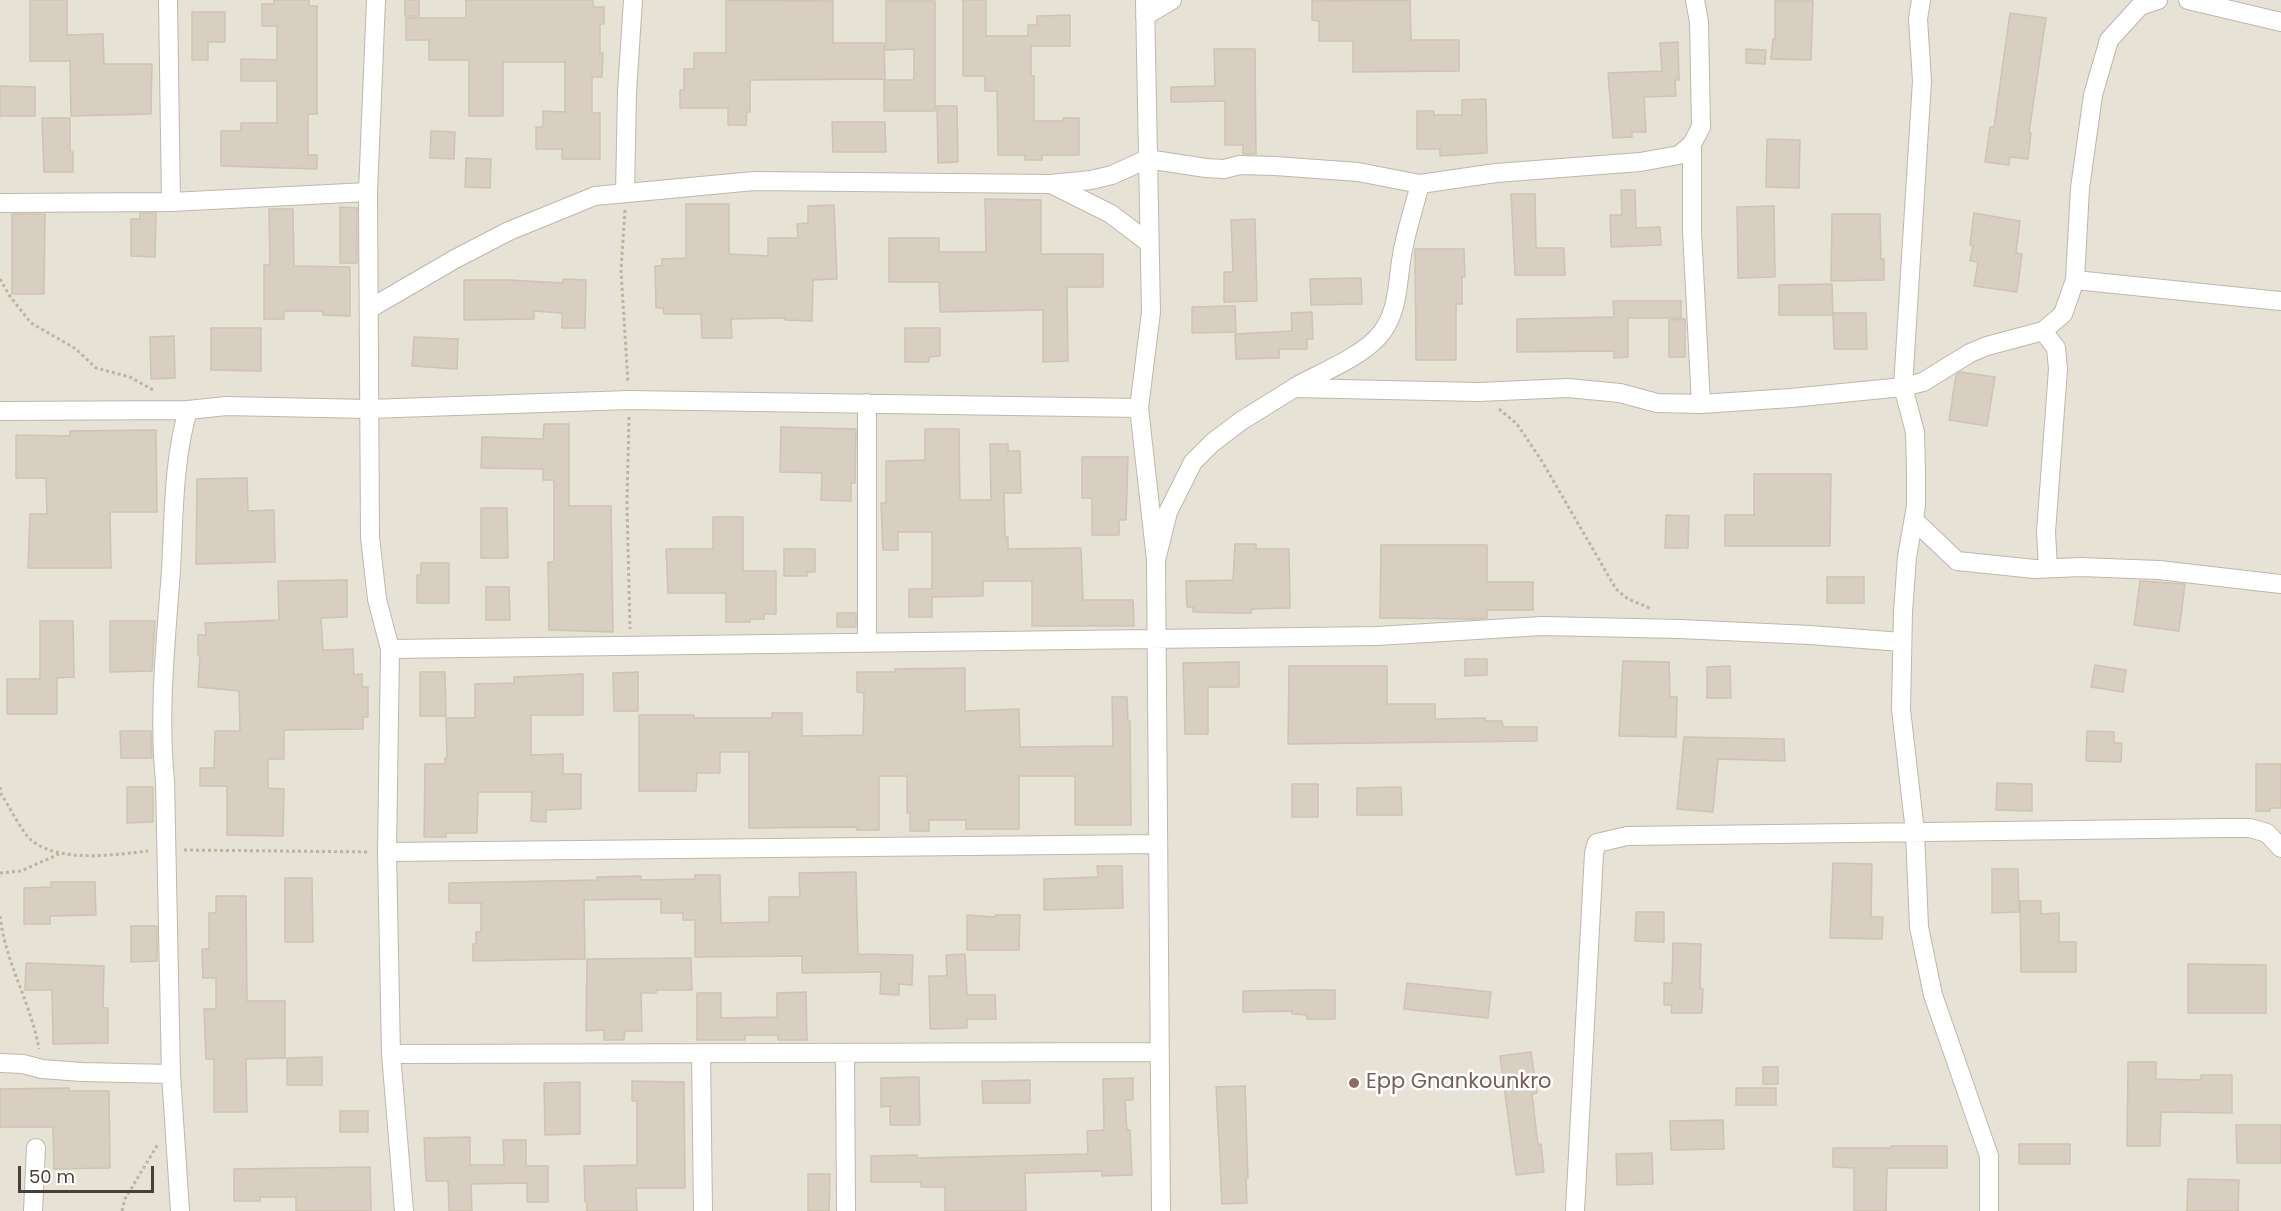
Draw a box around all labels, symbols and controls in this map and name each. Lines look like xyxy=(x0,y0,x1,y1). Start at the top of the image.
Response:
place label: Epp Gnankounkro xyxy=(1366,1070,1551,1096)
marker: Epp Gnankounkro xyxy=(1347,1076,1361,1090)
scale bar xyxy=(21,1154,158,1192)
text: 50 m xyxy=(29,1164,75,1189)

